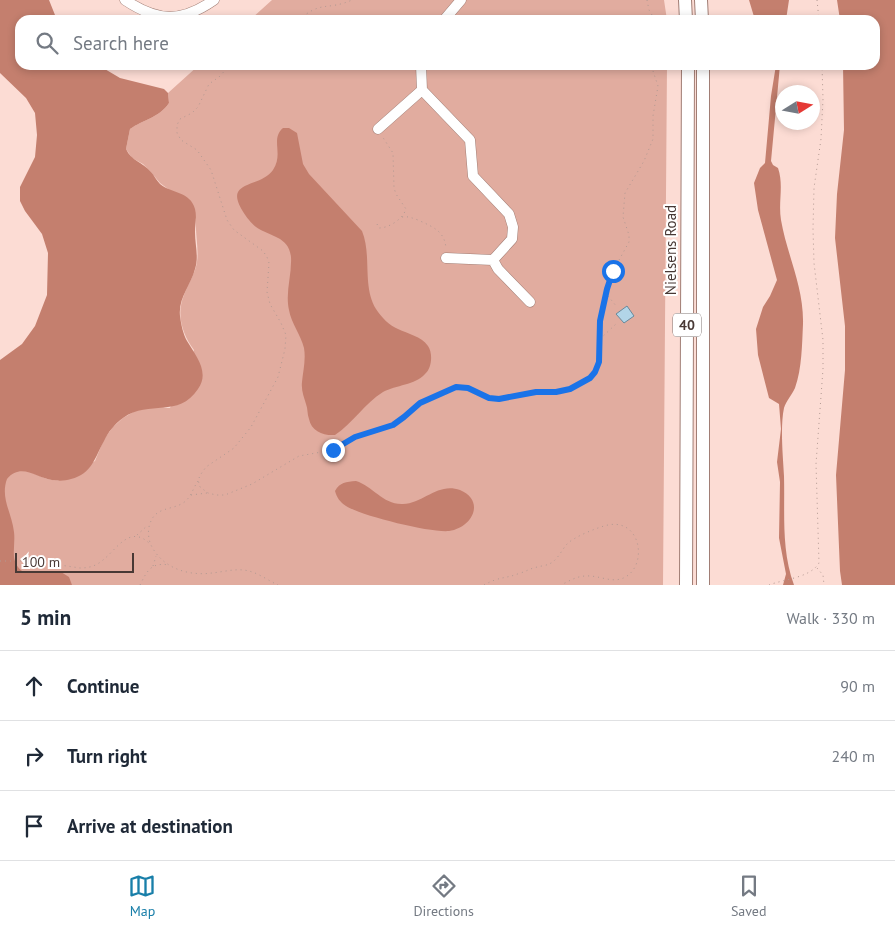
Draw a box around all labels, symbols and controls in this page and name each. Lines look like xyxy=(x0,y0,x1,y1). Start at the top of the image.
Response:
search box xyxy=(15,15,880,70)
icon: search xyxy=(33,29,61,57)
text: Search here xyxy=(73,31,169,55)
north arrow xyxy=(775,85,820,130)
street label: Nielsens Road xyxy=(661,205,680,295)
route start xyxy=(602,260,625,283)
road number: 40 xyxy=(673,314,701,336)
route end xyxy=(322,439,345,462)
scale bar xyxy=(15,550,134,573)
text: 100 m xyxy=(22,553,60,571)
text: 5 min xyxy=(20,604,71,631)
text: Walk · 330 m xyxy=(786,608,875,628)
icon: ahead xyxy=(20,672,48,700)
text: Continue xyxy=(67,674,139,698)
text: 90 m xyxy=(840,676,875,696)
icon: right xyxy=(20,742,48,770)
text: Turn right xyxy=(67,744,147,768)
text: 240 m xyxy=(832,746,875,766)
icon: arrive xyxy=(20,812,48,840)
text: Arrive at destination xyxy=(67,814,233,838)
tab: Map xyxy=(128,872,156,920)
tab: Directions xyxy=(413,872,474,920)
tab: Saved xyxy=(731,872,767,920)

